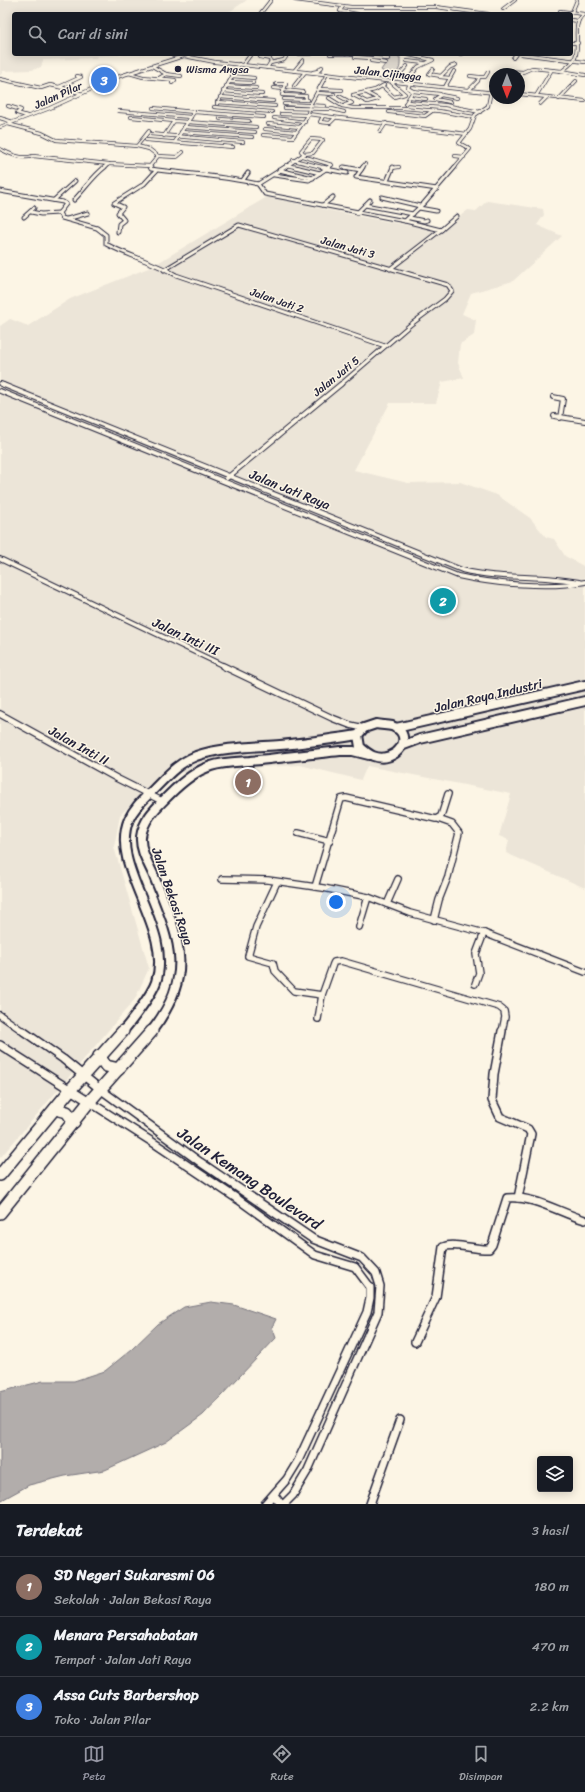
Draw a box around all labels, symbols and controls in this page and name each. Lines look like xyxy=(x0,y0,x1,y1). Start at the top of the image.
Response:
search box xyxy=(12,12,573,56)
text: Cari di sini xyxy=(58,21,128,47)
icon: search xyxy=(26,23,48,45)
place label: Wisma Angsa xyxy=(186,60,249,79)
street label: Jalan Cijingga xyxy=(353,60,423,86)
marker: Wisma Angsa xyxy=(173,64,183,74)
pin: 3 xyxy=(91,65,117,95)
north arrow xyxy=(489,68,525,104)
street label: Jalan Pilar xyxy=(30,76,87,115)
street label: Jalan Jati 3 xyxy=(318,230,377,264)
street label: Jalan Jati 2 xyxy=(247,282,307,319)
street label: Jalan Jati 5 xyxy=(308,351,364,402)
street label: Jalan Jati Raya xyxy=(245,462,334,516)
pin: 2 xyxy=(430,586,456,616)
street label: Jalan Inti III xyxy=(148,611,224,662)
street label: Jalan Raya Industri xyxy=(431,672,545,719)
street label: Jalan Inti II xyxy=(43,719,113,772)
pin: 1 xyxy=(235,767,261,797)
street label: Jalan Bekasi Raya xyxy=(145,843,200,949)
your location xyxy=(326,892,346,912)
street label: Jalan Kemang Boulevard xyxy=(170,1118,329,1239)
map controls xyxy=(537,1456,573,1492)
button: layers xyxy=(537,1456,573,1492)
text: Terdekat xyxy=(16,1515,82,1545)
text: 3 hasil xyxy=(532,1519,569,1542)
text: SD Negeri Sukaresmi 06 xyxy=(54,1562,215,1588)
text: 1 xyxy=(26,1575,32,1598)
text: 180 m xyxy=(534,1575,569,1598)
text: Sekolah · Jalan Bekasi Raya xyxy=(54,1588,212,1611)
text: Menara Persahabatan xyxy=(54,1622,198,1648)
text: 2 xyxy=(25,1635,33,1658)
text: 470 m xyxy=(532,1635,569,1658)
text: Tempat · Jalan Jati Raya xyxy=(54,1648,191,1671)
text: Assa Cuts Barbershop xyxy=(54,1682,199,1708)
text: 3 xyxy=(25,1695,33,1718)
text: 2.2 km xyxy=(530,1695,569,1718)
text: Toko · Jalan Pilar xyxy=(54,1708,150,1731)
tab: Peta xyxy=(83,1743,105,1786)
tab: Rute xyxy=(271,1743,294,1786)
tab: Disimpan xyxy=(459,1743,502,1786)

